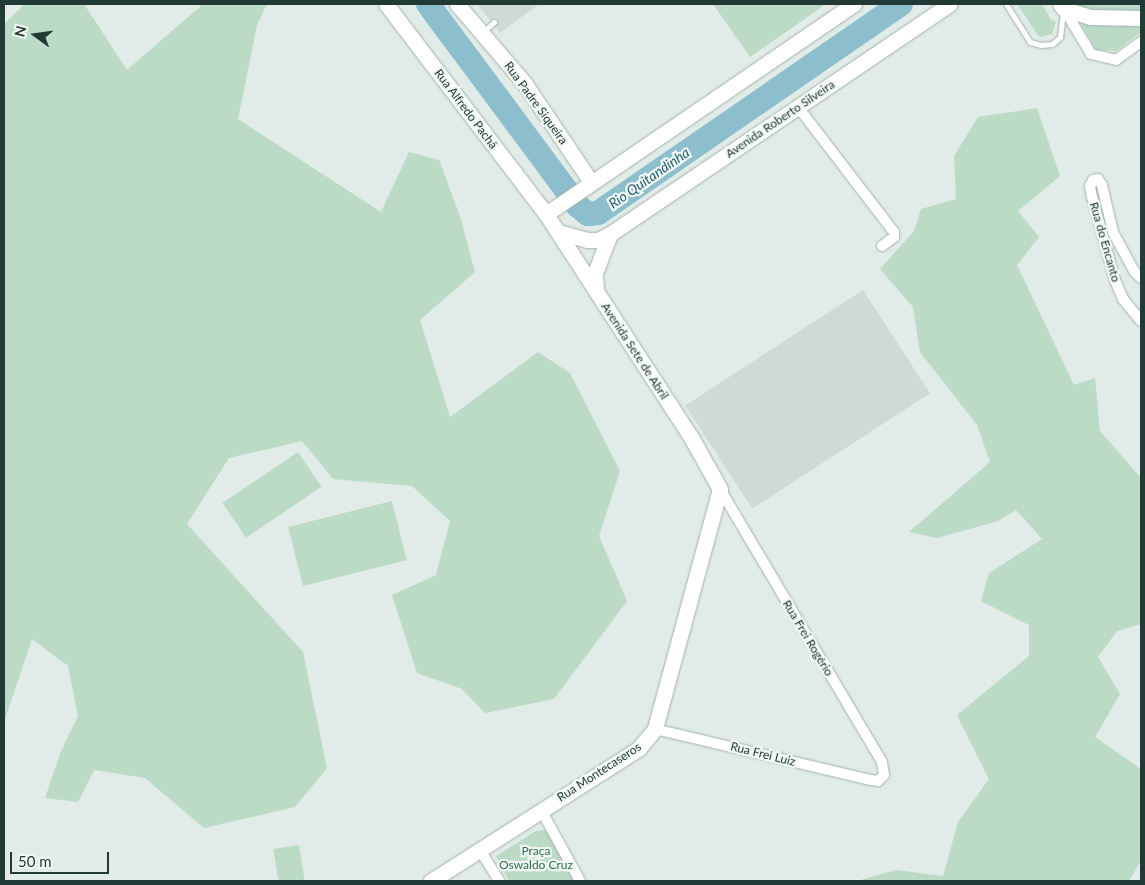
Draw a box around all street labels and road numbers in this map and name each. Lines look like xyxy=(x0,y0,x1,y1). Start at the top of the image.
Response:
street label: Rua Padre Siqueira xyxy=(501,59,571,147)
street label: Rua Alfredo Pachá xyxy=(431,66,501,152)
street label: Avenida Roberto Silveira xyxy=(723,77,837,161)
street label: Rua do Encanto xyxy=(1087,200,1123,284)
street label: Avenida Sete de Abril xyxy=(598,300,672,402)
street label: Rua Frei Rogério xyxy=(780,597,836,679)
street label: Rua Montecaseros xyxy=(554,739,644,805)
street label: Rua Frei Luiz xyxy=(729,739,797,769)

